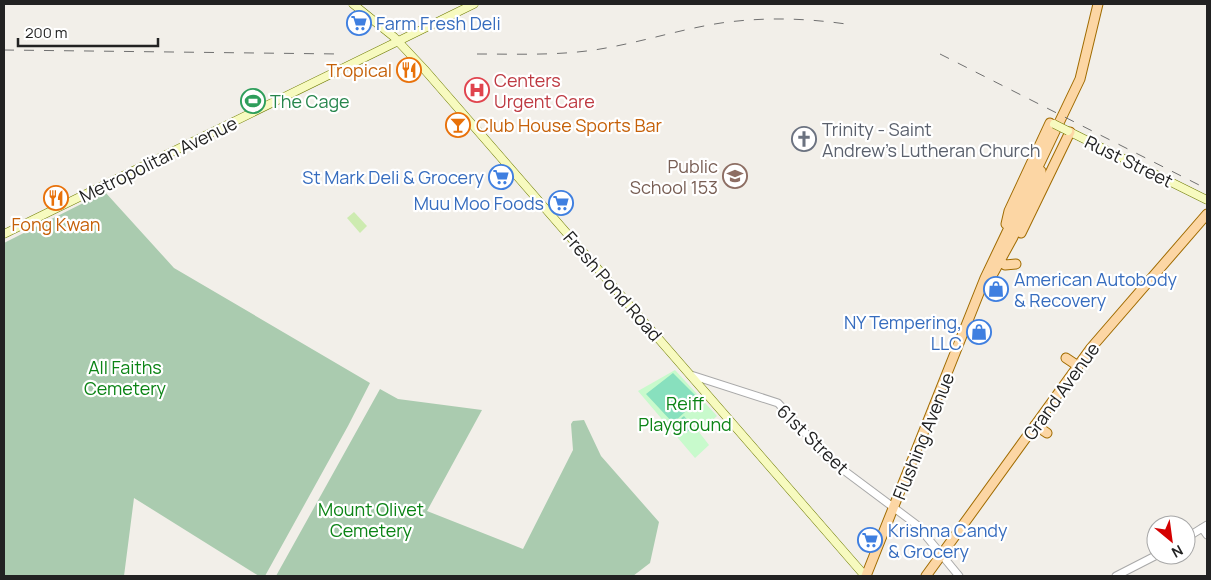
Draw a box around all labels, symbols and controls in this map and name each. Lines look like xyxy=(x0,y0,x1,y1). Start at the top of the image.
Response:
supermarket icon: Farm Fresh Deli xyxy=(346,10,372,36)
place label: Farm Fresh Deli xyxy=(376,11,501,35)
scale bar xyxy=(18,15,158,47)
text: 200 m xyxy=(25,22,68,43)
restaurant icon: Tropical xyxy=(396,57,422,83)
place label: Tropical xyxy=(326,58,392,82)
place label: Centers Urgent Care xyxy=(494,68,595,113)
hospital icon: Centers Urgent Care xyxy=(464,77,490,103)
sports icon: The Cage xyxy=(240,88,266,114)
place label: The Cage xyxy=(270,89,350,113)
street label: Metropolitan Avenue xyxy=(75,110,241,208)
bar icon: Club House Sports Bar xyxy=(445,112,471,138)
place label: Club House Sports Bar xyxy=(476,113,662,137)
place label: Trinity - Saint Andrew's Lutheran Church xyxy=(822,117,1041,162)
church icon: Trinity - Saint Andrew's Lutheran Church xyxy=(791,126,817,152)
street label: Rust Street xyxy=(1081,129,1177,193)
place label: Public School 153 xyxy=(630,154,718,199)
school or university icon: Public School 153 xyxy=(722,163,748,189)
supermarket icon: St Mark Deli & Grocery xyxy=(488,164,514,190)
place label: St Mark Deli & Grocery xyxy=(302,165,485,189)
restaurant icon: Fong Kwan xyxy=(43,185,69,211)
supermarket icon: Muu Moo Foods xyxy=(548,190,574,216)
place label: Muu Moo Foods xyxy=(414,191,544,215)
place label: Fong Kwan xyxy=(11,212,101,236)
street label: Fresh Pond Road xyxy=(558,226,668,346)
place label: American Autobody & Recovery xyxy=(1014,267,1178,312)
shop icon: American Autobody & Recovery xyxy=(983,276,1009,302)
place label: NY Tempering, LLC xyxy=(844,310,962,355)
shop icon: NY Tempering, LLC xyxy=(966,319,992,345)
street label: Grand Avenue xyxy=(1017,337,1105,445)
park label: All Faiths Cemetery xyxy=(84,355,167,400)
street label: Flushing Avenue xyxy=(887,369,959,503)
park label: Reiff Playground xyxy=(638,391,732,436)
street label: 61st Street xyxy=(772,399,854,479)
park label: Mount Olivet Cemetery xyxy=(318,497,424,542)
north arrow xyxy=(1146,515,1196,565)
place label: Krishna Candy & Grocery xyxy=(888,518,1008,563)
supermarket icon: Krishna Candy & Grocery xyxy=(857,527,883,553)
text: N xyxy=(1169,541,1187,563)

